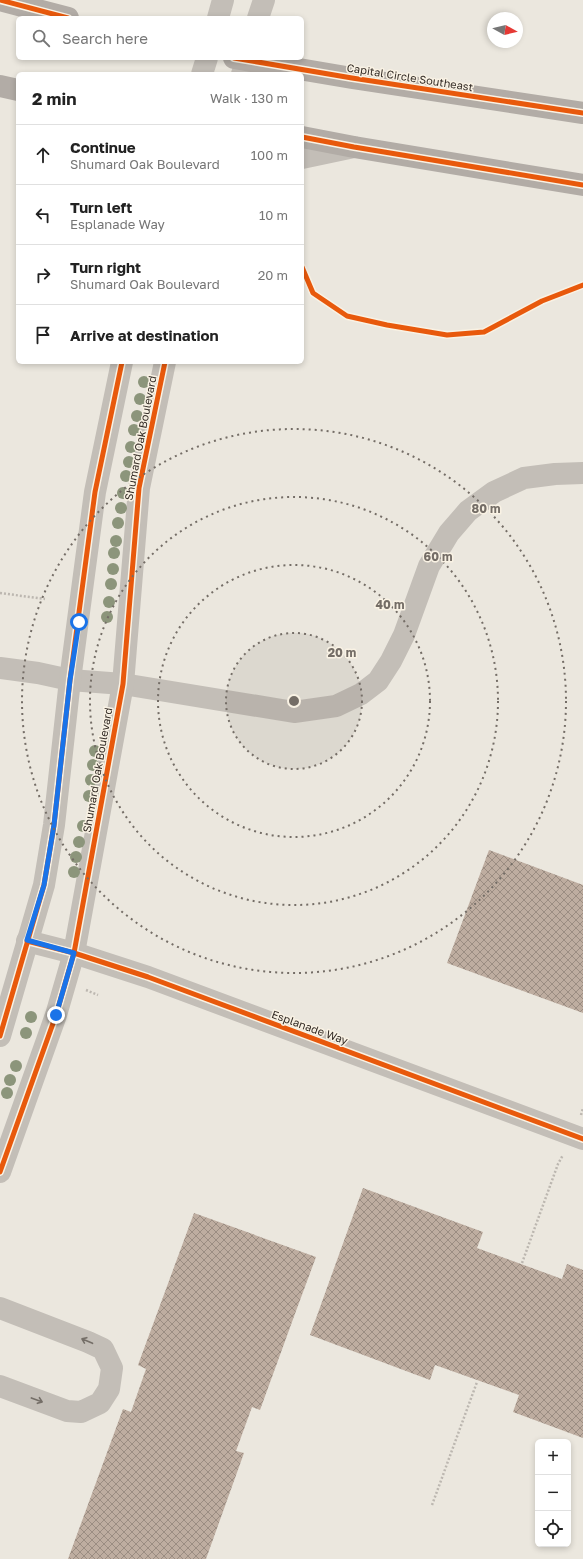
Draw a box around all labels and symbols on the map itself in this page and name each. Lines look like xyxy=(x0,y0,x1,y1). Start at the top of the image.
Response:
north arrow xyxy=(487,12,523,48)
street label: Capital Circle Southeast xyxy=(346,61,474,93)
street label: Shumard Oak Boulevard xyxy=(122,375,158,501)
text: 80 m xyxy=(472,501,500,516)
text: 60 m xyxy=(424,549,452,564)
text: 40 m xyxy=(376,597,404,612)
route start xyxy=(70,613,88,631)
text: 20 m xyxy=(328,645,356,660)
centre of rings xyxy=(287,694,301,708)
street label: Shumard Oak Boulevard xyxy=(80,707,114,833)
route end xyxy=(47,1006,65,1024)
street label: Esplanade Way xyxy=(270,1007,350,1047)
one-way arrow xyxy=(81,1337,93,1344)
one-way arrow xyxy=(30,1396,42,1404)

